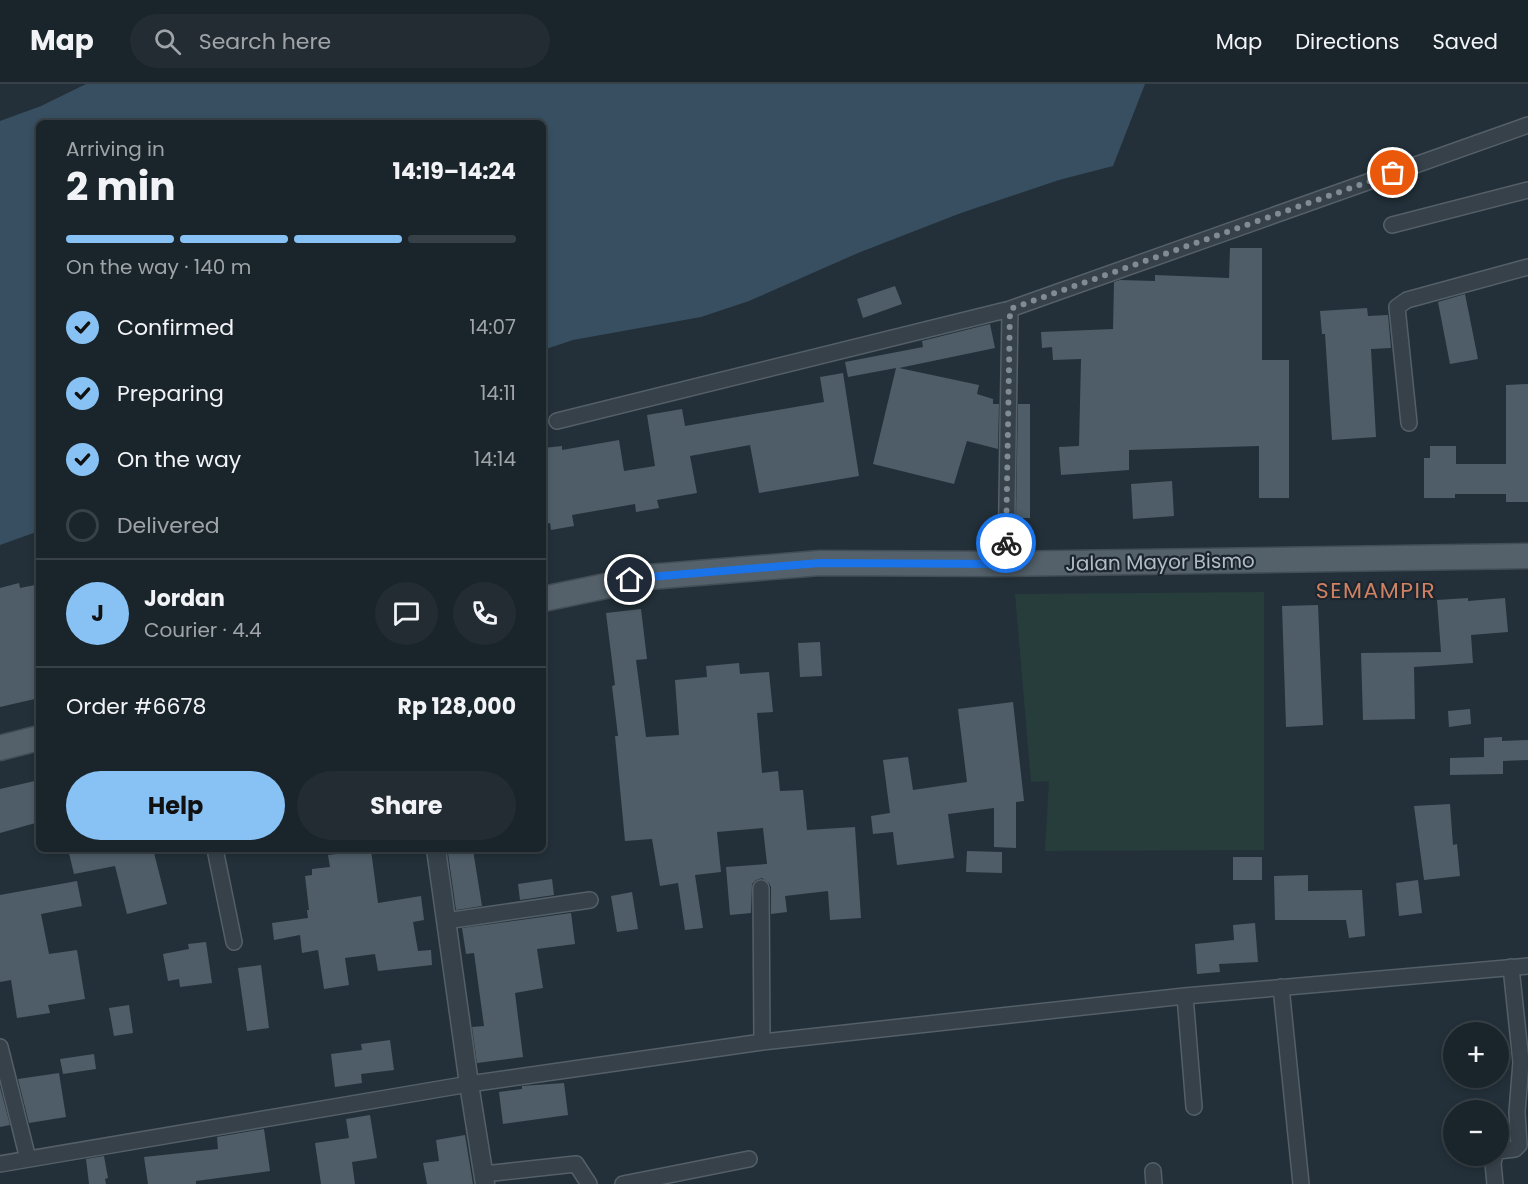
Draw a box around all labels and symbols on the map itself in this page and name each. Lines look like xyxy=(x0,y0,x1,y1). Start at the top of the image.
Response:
pin xyxy=(1367,147,1418,198)
courier xyxy=(976,513,1036,573)
street label: Jalan Mayor Bismo xyxy=(1065,546,1255,578)
pin xyxy=(604,554,655,605)
district label: SEMAMPIR xyxy=(1316,575,1436,606)

